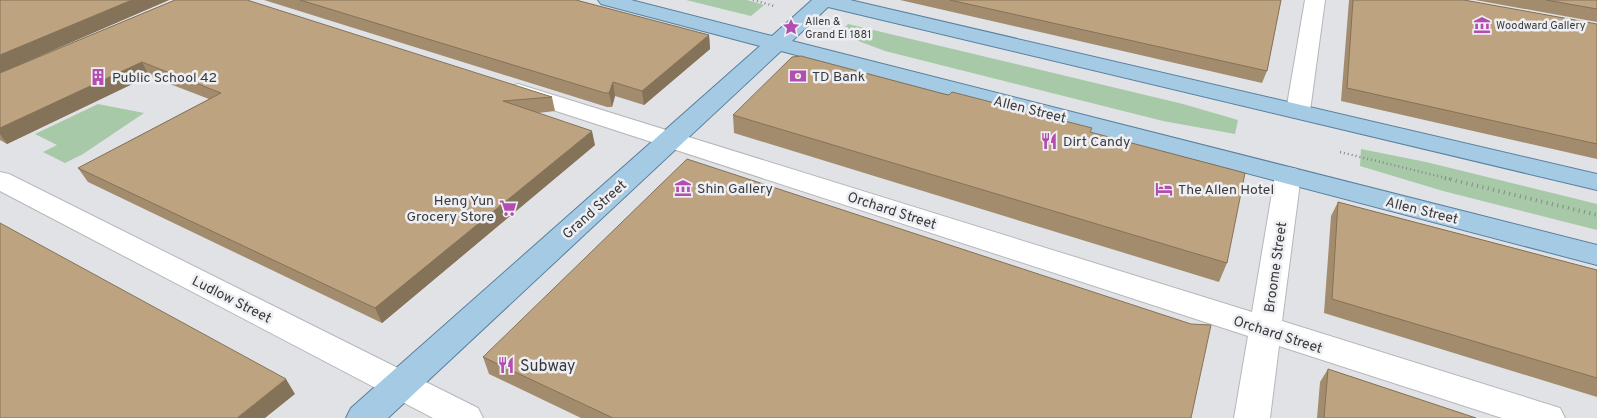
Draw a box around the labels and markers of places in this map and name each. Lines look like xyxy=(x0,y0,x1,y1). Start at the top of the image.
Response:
place label: Allen & Grand El 1881 xyxy=(805,15,871,42)
museum icon: Woodward Gallery xyxy=(1472,15,1492,35)
place icon: Allen & Grand El 1881 xyxy=(781,17,801,37)
place label: Woodward Gallery xyxy=(1496,19,1586,33)
bank icon: TD Bank xyxy=(788,66,808,86)
building icon: Public School 42 xyxy=(88,67,108,87)
place label: TD Bank xyxy=(812,69,865,86)
place label: Public School 42 xyxy=(112,70,217,87)
restaurant icon: Dirt Candy xyxy=(1039,131,1059,151)
place label: Dirt Candy xyxy=(1063,134,1130,151)
museum icon: Shin Gallery xyxy=(673,178,693,198)
hotel icon: The Allen Hotel xyxy=(1154,179,1174,199)
place label: Shin Gallery xyxy=(697,181,773,198)
place label: The Allen Hotel xyxy=(1178,182,1274,199)
place label: Heng Yun Grocery Store xyxy=(406,193,494,226)
supermarket icon: Heng Yun Grocery Store xyxy=(498,198,518,218)
restaurant icon: Subway xyxy=(496,355,516,375)
place label: Subway xyxy=(520,357,576,377)

